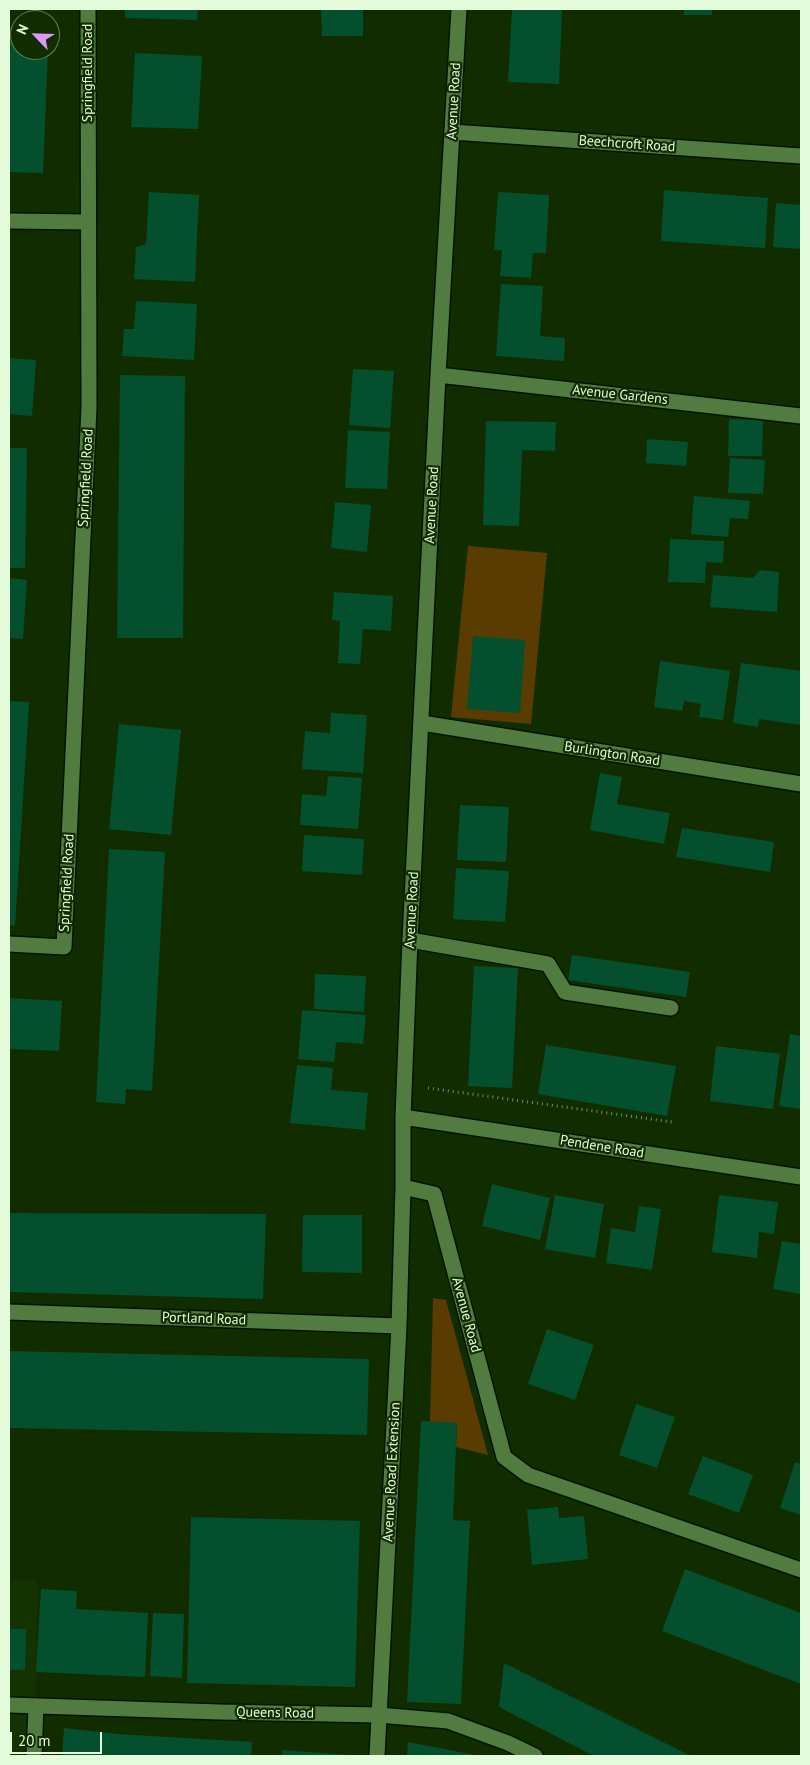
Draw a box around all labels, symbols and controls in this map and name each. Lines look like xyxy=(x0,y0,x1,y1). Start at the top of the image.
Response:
north arrow xyxy=(10,10,60,60)
text: N xyxy=(12,21,32,37)
street label: Springfield Road xyxy=(80,24,96,122)
street label: Avenue Road xyxy=(444,62,464,140)
street label: Beechcroft Road xyxy=(578,132,676,156)
street label: Avenue Gardens xyxy=(571,382,669,408)
street label: Springfield Road xyxy=(75,428,97,528)
street label: Avenue Road xyxy=(422,466,442,544)
street label: Burlington Road xyxy=(563,738,661,770)
street label: Springfield Road xyxy=(56,833,78,933)
street label: Avenue Road xyxy=(402,871,422,949)
street label: Pendene Road xyxy=(559,1132,645,1162)
street label: Avenue Road xyxy=(448,1276,484,1354)
street label: Portland Road xyxy=(162,1309,246,1329)
street label: Avenue Road Extension xyxy=(380,1402,404,1542)
street label: Queens Road xyxy=(236,1704,314,1722)
scale bar xyxy=(12,1722,105,1754)
text: 20 m xyxy=(18,1731,51,1750)

